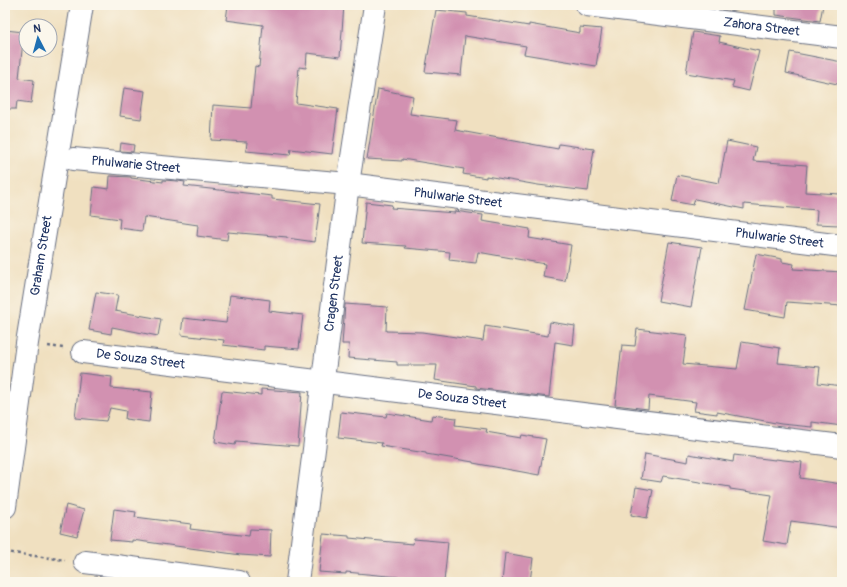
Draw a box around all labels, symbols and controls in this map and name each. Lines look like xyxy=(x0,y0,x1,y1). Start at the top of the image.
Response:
street label: Zahora Street xyxy=(722,14,802,40)
north arrow xyxy=(18,18,58,58)
text: N xyxy=(33,22,42,35)
street label: Phulwarie Street xyxy=(91,153,182,177)
street label: Phulwarie Street xyxy=(413,184,504,211)
street label: Graham Street xyxy=(27,214,56,297)
street label: Phulwarie Street xyxy=(734,225,826,252)
street label: Cragen Street xyxy=(321,253,347,333)
street label: De Souza Street xyxy=(95,346,187,373)
street label: De Souza Street xyxy=(417,386,508,412)

